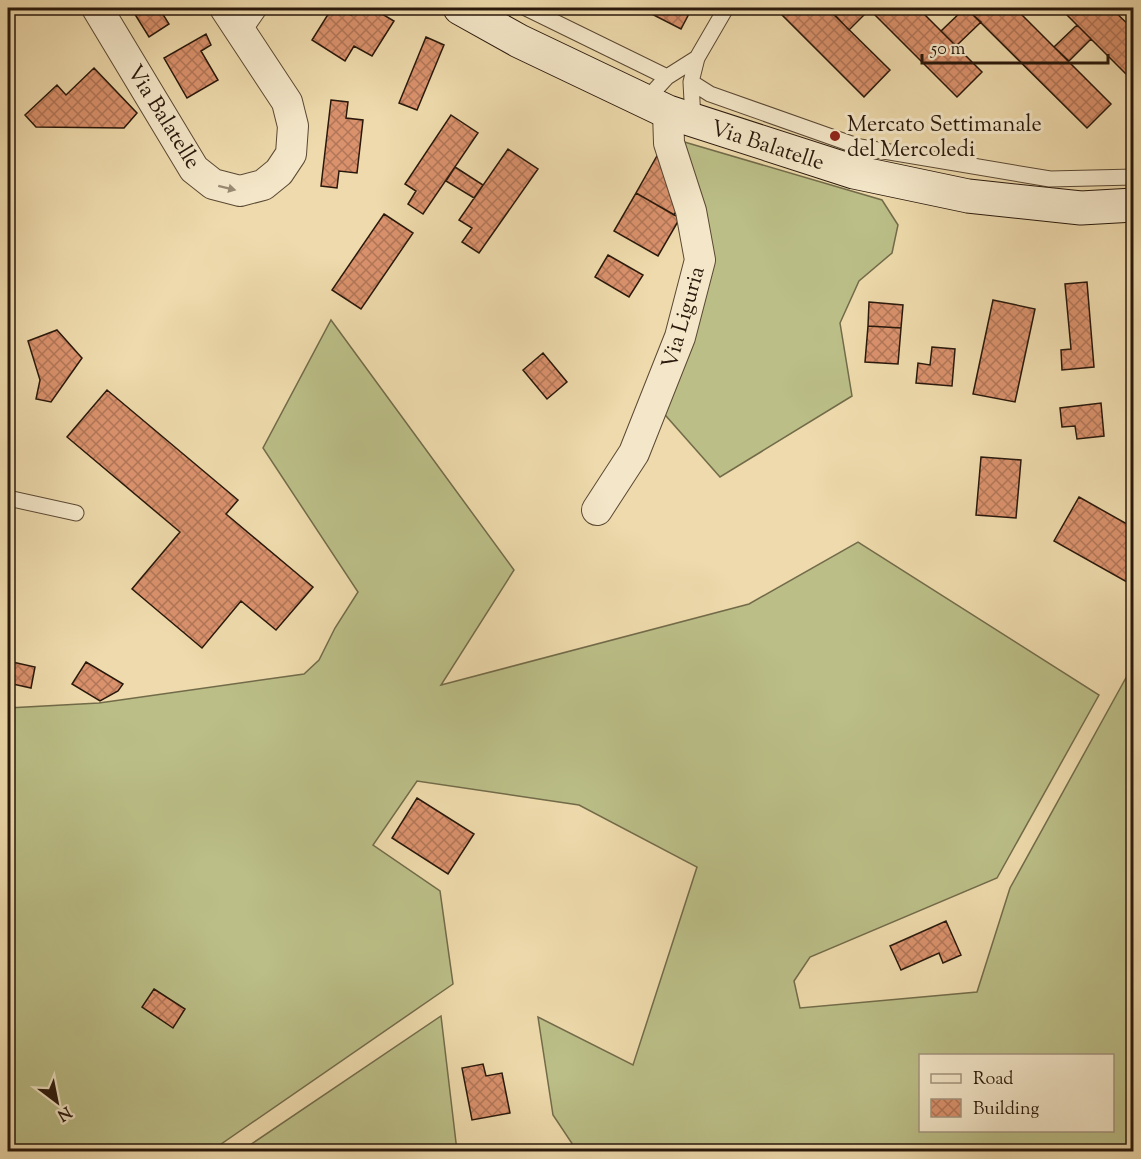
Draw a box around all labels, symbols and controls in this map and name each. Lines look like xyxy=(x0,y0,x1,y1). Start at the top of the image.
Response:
scale bar xyxy=(922,27,1108,65)
text: 50 m xyxy=(930,37,966,63)
street label: Via Balatelle xyxy=(118,59,207,176)
place label: Mercato Settimanale del Mercoledi xyxy=(847,110,1042,167)
street label: Via Balatelle xyxy=(706,113,828,180)
marker: Mercato Settimanale del Mercoledi xyxy=(828,129,842,143)
one-way arrow xyxy=(217,183,236,193)
street label: Via Liguria xyxy=(655,263,715,373)
legend xyxy=(919,1054,1114,1132)
text: Road xyxy=(973,1067,1013,1093)
north arrow xyxy=(27,1072,87,1132)
text: Building xyxy=(973,1097,1039,1123)
text: N xyxy=(52,1099,75,1126)

